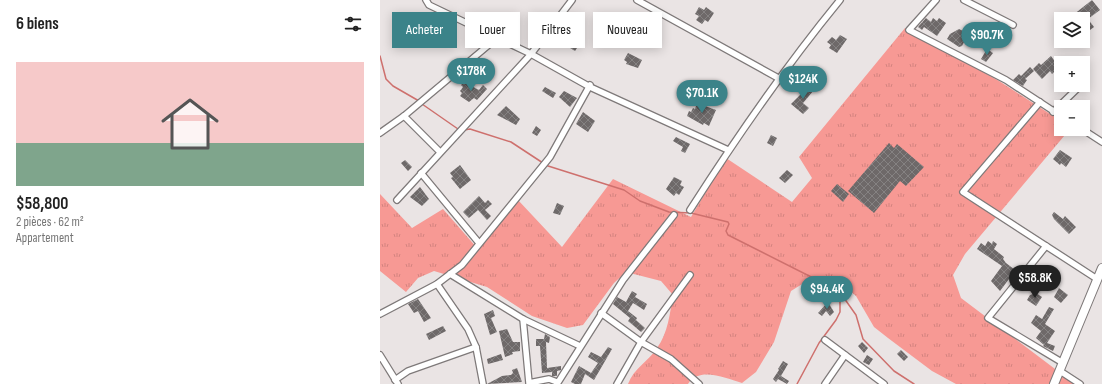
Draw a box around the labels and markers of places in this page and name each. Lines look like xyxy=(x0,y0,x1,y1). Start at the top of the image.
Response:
pin: $90.7K xyxy=(954,22,1020,56)
pin: $178K xyxy=(443,58,499,92)
pin: $124K xyxy=(775,66,831,100)
pin: $70.1K xyxy=(669,80,735,114)
pin: $58.8K xyxy=(1002,265,1068,299)
pin: $94.4K xyxy=(794,276,860,310)

